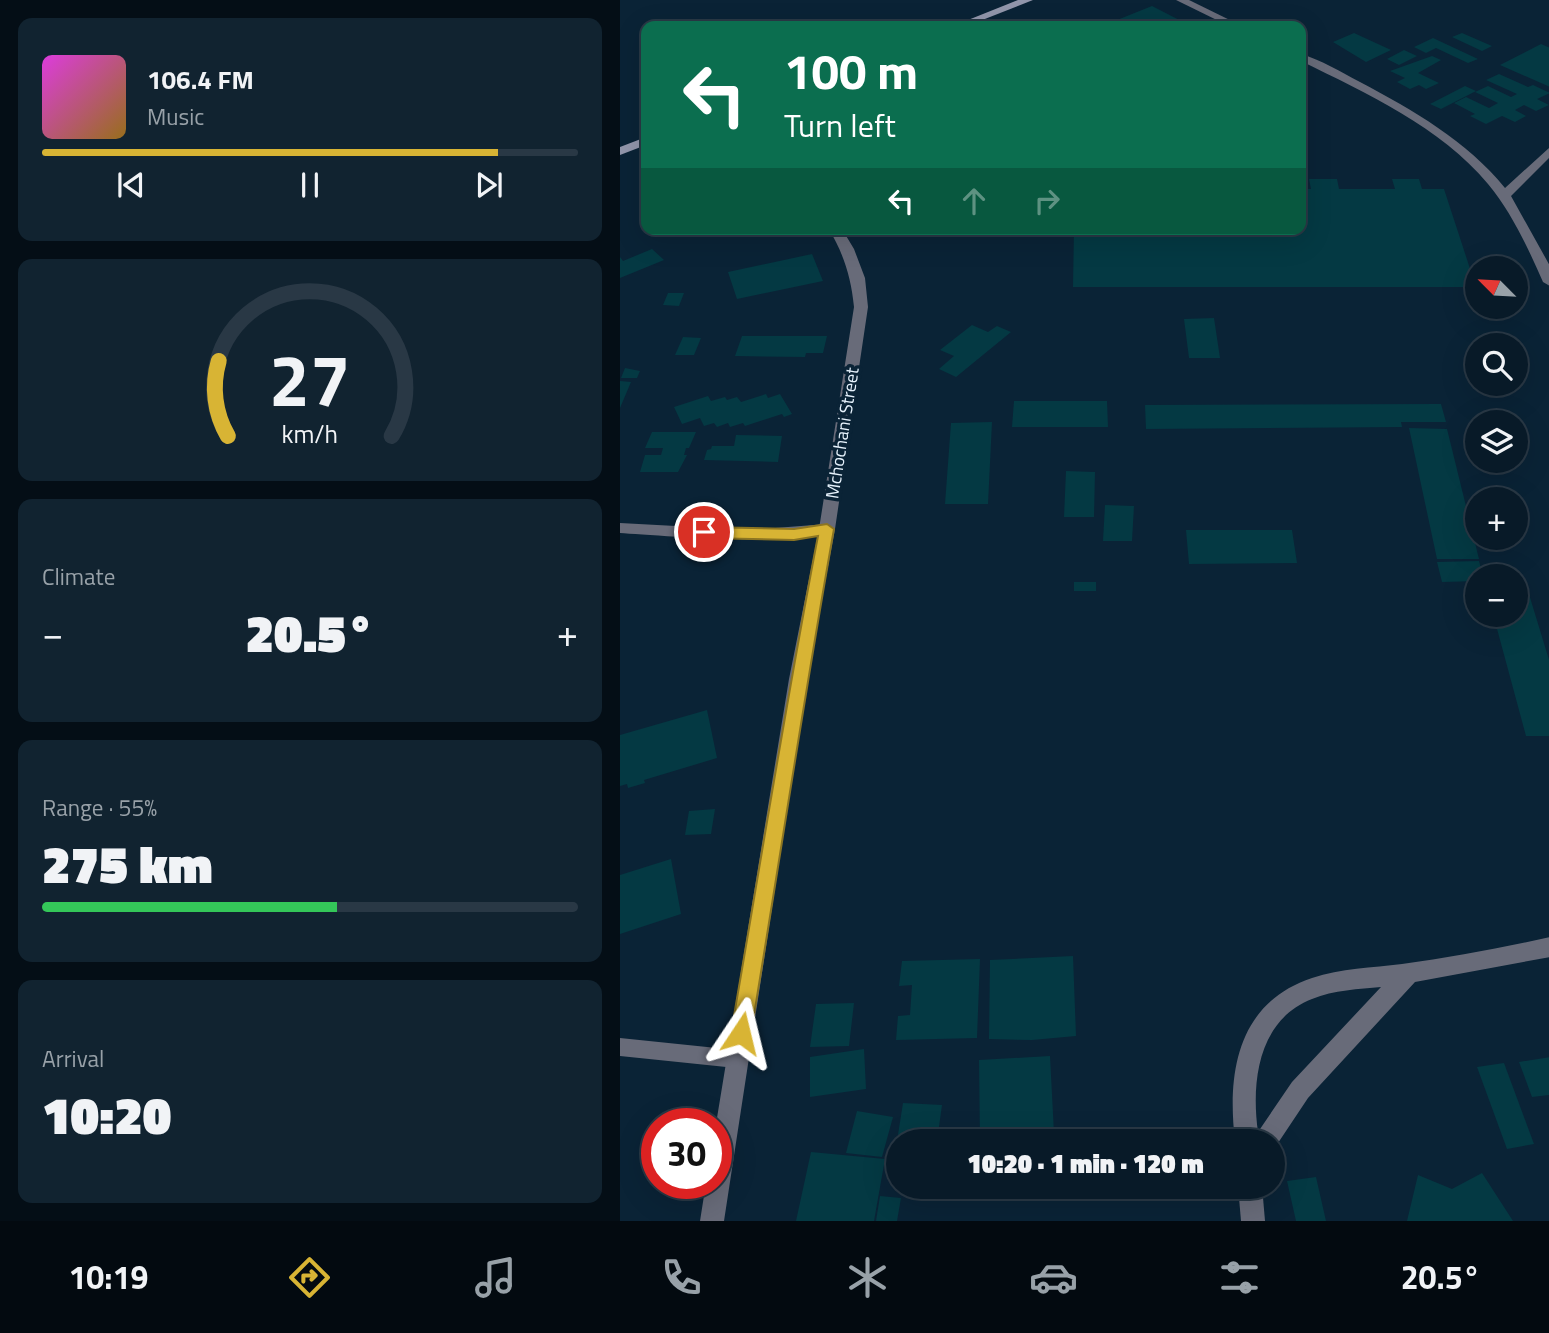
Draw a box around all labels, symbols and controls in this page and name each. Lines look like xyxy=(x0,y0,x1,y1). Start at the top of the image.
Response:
text: 100 m xyxy=(784,33,918,108)
icon: left xyxy=(669,49,760,140)
text: 106.4 FM xyxy=(147,60,254,99)
text: Music xyxy=(147,99,204,134)
text: Turn left xyxy=(784,101,896,149)
icon: previous xyxy=(112,166,150,204)
icon: pause xyxy=(291,166,329,204)
icon: next xyxy=(470,166,508,204)
icon: left xyxy=(882,182,920,220)
icon: ahead xyxy=(955,182,993,220)
icon: right xyxy=(1028,182,1066,220)
north arrow xyxy=(1465,256,1528,318)
map controls xyxy=(1465,256,1528,627)
text: 27 xyxy=(269,324,351,434)
button: search xyxy=(1465,333,1528,396)
street label: Mchochani Street xyxy=(818,365,866,501)
button: layers xyxy=(1465,410,1528,473)
text: km/h xyxy=(282,415,338,453)
button: + xyxy=(1465,487,1528,550)
pin xyxy=(674,502,734,562)
icon: arrive xyxy=(685,513,723,551)
text: Climate xyxy=(42,559,115,594)
button: − xyxy=(1465,564,1528,627)
text: 20.5° xyxy=(245,593,375,672)
text: − xyxy=(42,604,63,662)
text: + xyxy=(557,604,578,662)
text: Range · 55% xyxy=(42,790,157,825)
text: 275 km xyxy=(42,824,213,903)
position arrow xyxy=(704,996,778,1070)
text: Arrival xyxy=(42,1041,104,1076)
text: 10:20 xyxy=(42,1075,171,1154)
speed limit sign: 30 xyxy=(641,1108,732,1199)
text: 10:20 · 1 min · 120 m xyxy=(967,1144,1204,1183)
text: 10:19 xyxy=(68,1253,148,1301)
icon: directions xyxy=(285,1253,334,1302)
icon: music xyxy=(471,1253,520,1302)
icon: phone xyxy=(657,1253,706,1302)
icon: climate xyxy=(843,1253,892,1302)
icon: car xyxy=(1029,1253,1078,1302)
icon: filters xyxy=(1215,1253,1264,1302)
text: 20.5° xyxy=(1401,1253,1481,1301)

